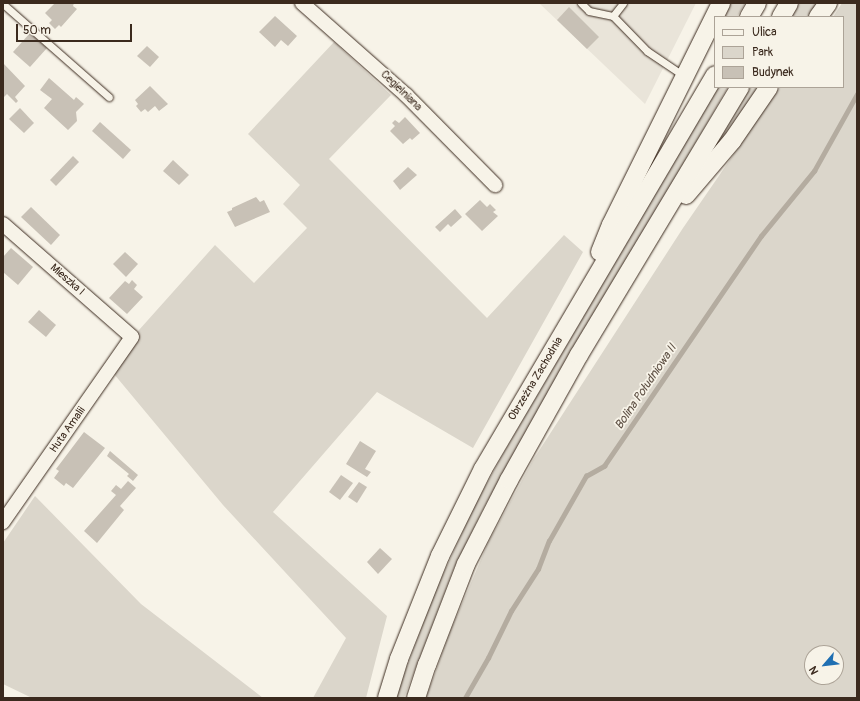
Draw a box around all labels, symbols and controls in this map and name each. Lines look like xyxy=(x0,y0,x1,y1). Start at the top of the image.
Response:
scale bar xyxy=(18,16,134,42)
legend xyxy=(714,16,844,88)
text: 50 m xyxy=(23,23,51,38)
text: Ulica xyxy=(752,25,777,40)
text: Park xyxy=(752,45,773,60)
text: Budynek xyxy=(752,65,794,80)
street label: Cegielniana xyxy=(378,68,424,114)
street label: Mieszka I xyxy=(47,262,87,298)
street label: Obrzeżna Zachodnia xyxy=(506,335,566,423)
water label: Bolina Południowa II xyxy=(612,342,680,432)
street label: Huta Amalii xyxy=(47,405,89,455)
north arrow xyxy=(804,645,844,685)
text: N xyxy=(806,664,821,677)

